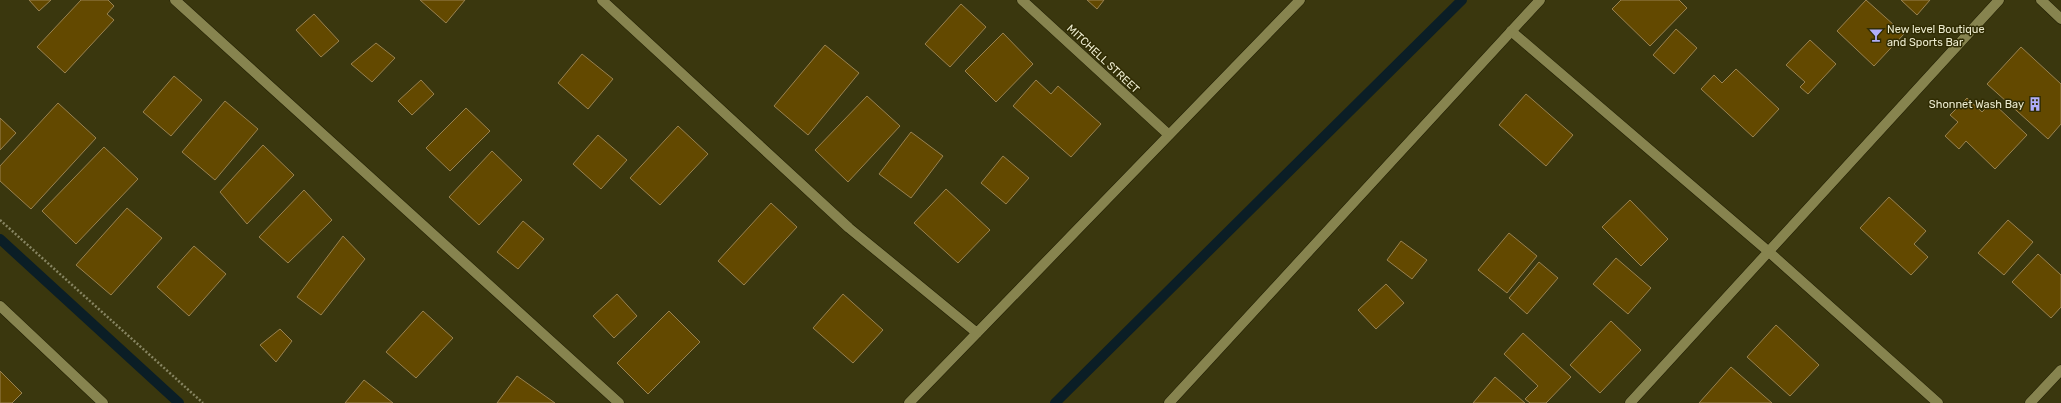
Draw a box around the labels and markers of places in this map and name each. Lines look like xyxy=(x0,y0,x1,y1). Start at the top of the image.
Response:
place label: New level Boutique and Sports Bar xyxy=(1887,23,1985,49)
bar icon: New level Boutique and Sports Bar xyxy=(1868,27,1884,43)
building icon: Shonnet Wash Bay xyxy=(2027,96,2043,112)
place label: Shonnet Wash Bay xyxy=(1929,98,2024,111)

